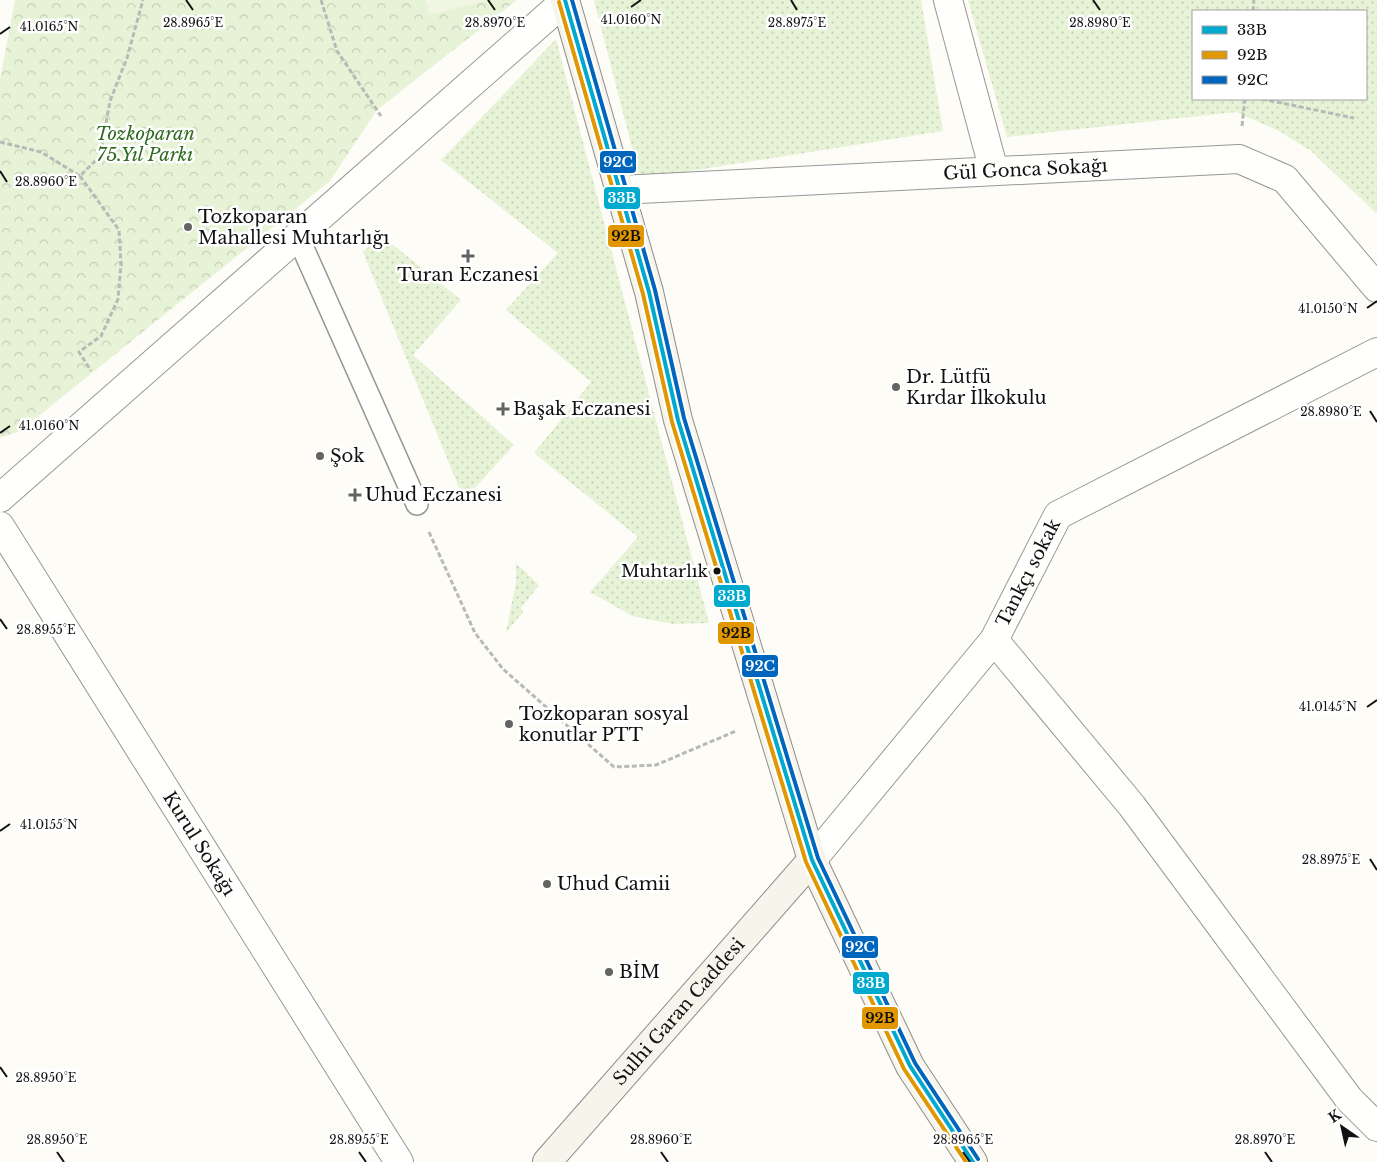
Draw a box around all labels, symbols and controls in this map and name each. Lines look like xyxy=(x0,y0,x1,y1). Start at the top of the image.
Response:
legend xyxy=(1192,10,1367,100)
text: 41.0160°N xyxy=(601,12,661,27)
text: 28.8965°E xyxy=(163,15,223,30)
text: 28.8970°E xyxy=(465,15,525,30)
text: 28.8975°E xyxy=(768,15,826,30)
text: 28.8980°E xyxy=(1069,15,1131,30)
text: 41.0165°N xyxy=(20,19,79,34)
text: 33B xyxy=(1237,20,1267,39)
text: 92B xyxy=(1237,45,1267,64)
text: 92C xyxy=(1237,70,1268,89)
park label: Tozkoparan 75.Yıl Parkı xyxy=(95,123,195,166)
line badge: 92C xyxy=(599,150,637,174)
text: 92C xyxy=(603,153,633,171)
street label: Gül Gonca Sokağı xyxy=(943,155,1108,185)
text: 28.8960°E xyxy=(15,174,77,189)
line badge: 33B xyxy=(603,186,641,210)
text: 33B xyxy=(608,189,637,207)
place label: Tozkoparan Mahallesi Muhtarlığı xyxy=(198,206,389,249)
marker: Tozkoparan Mahallesi Muhtarlığı xyxy=(182,221,194,233)
line badge: 92B xyxy=(607,224,645,248)
text: 92B xyxy=(611,227,641,245)
marker: Turan Eczanesi xyxy=(462,250,474,262)
place label: Turan Eczanesi xyxy=(397,264,539,286)
text: 41.0150°N xyxy=(1298,301,1358,316)
place label: Dr. Lütfü Kırdar İlkokulu xyxy=(906,366,1047,409)
marker: Dr. Lütfü Kırdar İlkokulu xyxy=(890,381,902,393)
place label: Başak Eczanesi xyxy=(513,398,651,420)
marker: Başak Eczanesi xyxy=(497,403,509,415)
text: 28.8980°E xyxy=(1300,404,1362,419)
text: 41.0160°N xyxy=(19,418,79,433)
place label: Şok xyxy=(330,445,364,467)
marker: Şok xyxy=(314,450,326,462)
place label: Uhud Eczanesi xyxy=(365,484,502,506)
marker: Uhud Eczanesi xyxy=(349,489,361,501)
street label: Tankçı sokak xyxy=(992,515,1065,631)
place label: Muhtarlık xyxy=(621,561,709,582)
marker: Muhtarlık xyxy=(712,566,722,576)
line badge: 33B xyxy=(713,584,751,608)
text: 33B xyxy=(718,587,747,605)
line badge: 92B xyxy=(717,621,755,645)
text: 28.8955°E xyxy=(16,622,76,637)
text: 92B xyxy=(721,624,751,642)
line badge: 92C xyxy=(741,654,779,678)
text: 92C xyxy=(745,657,775,675)
text: 41.0145°N xyxy=(1299,699,1357,714)
place label: Tozkoparan sosyal konutlar PTT xyxy=(519,703,689,746)
marker: Tozkoparan sosyal konutlar PTT xyxy=(503,718,515,730)
street label: Kurul Sokağı xyxy=(158,787,240,900)
text: 41.0155°N xyxy=(20,817,78,832)
text: 28.8975°E xyxy=(1302,852,1360,867)
place label: Uhud Camii xyxy=(557,873,670,895)
marker: Uhud Camii xyxy=(541,878,553,890)
street label: Sulhi Garan Caddesi xyxy=(608,934,749,1090)
line badge: 92C xyxy=(841,935,879,959)
text: 92C xyxy=(845,938,875,956)
place label: BİM xyxy=(619,960,660,983)
marker: BİM xyxy=(603,966,615,978)
line badge: 33B xyxy=(852,971,890,995)
text: 33B xyxy=(857,974,886,992)
line badge: 92B xyxy=(861,1006,899,1030)
text: 92B xyxy=(865,1009,895,1027)
text: 28.8950°E xyxy=(15,1070,77,1085)
north arrow xyxy=(1317,1102,1367,1152)
text: K xyxy=(1325,1105,1345,1127)
text: 28.8950°E xyxy=(26,1132,88,1147)
text: 28.8955°E xyxy=(329,1132,389,1147)
text: 28.8960°E xyxy=(630,1132,692,1147)
text: 28.8965°E xyxy=(933,1132,993,1147)
text: 28.8970°E xyxy=(1235,1132,1295,1147)

